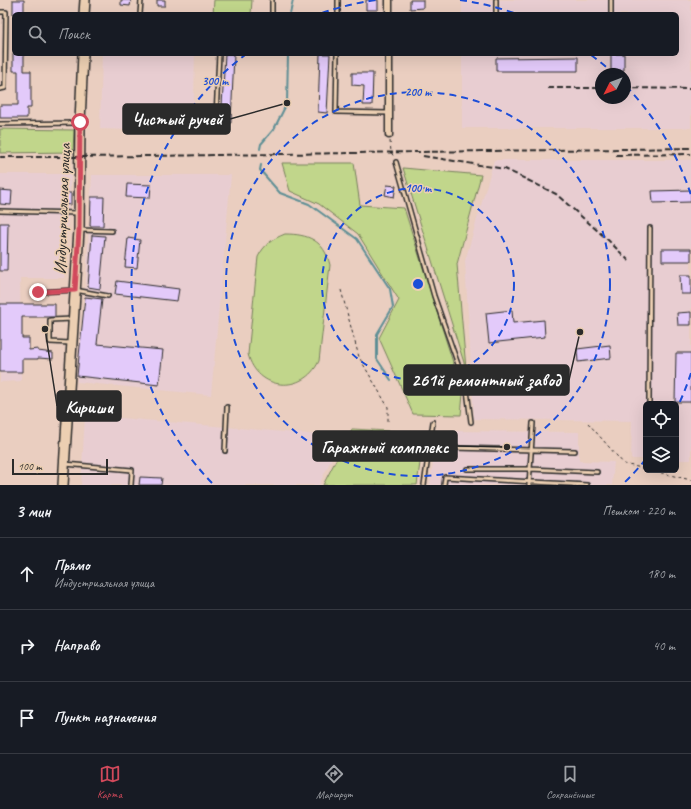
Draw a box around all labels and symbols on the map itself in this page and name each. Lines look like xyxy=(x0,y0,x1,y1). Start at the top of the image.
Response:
north arrow xyxy=(595,68,631,104)
text: 300 m xyxy=(202,73,229,89)
text: 200 m xyxy=(405,84,432,100)
callout: Чистый ручей xyxy=(123,104,230,134)
text: Чистый ручей xyxy=(131,108,224,130)
route start xyxy=(71,113,89,131)
street label: Индустриальная улица xyxy=(50,142,75,275)
text: 100 m xyxy=(405,180,432,196)
centre of rings xyxy=(411,277,425,291)
route end xyxy=(29,283,47,301)
callout: 261й ремонтный завод xyxy=(404,365,569,395)
text: 261й ремонтный завод xyxy=(411,369,562,392)
callout: Кириши xyxy=(57,391,121,421)
text: Кириши xyxy=(65,396,115,418)
callout: Гаражный комплекс xyxy=(313,431,457,461)
text: Гаражный комплекс xyxy=(321,436,450,458)
scale bar xyxy=(12,457,108,476)

